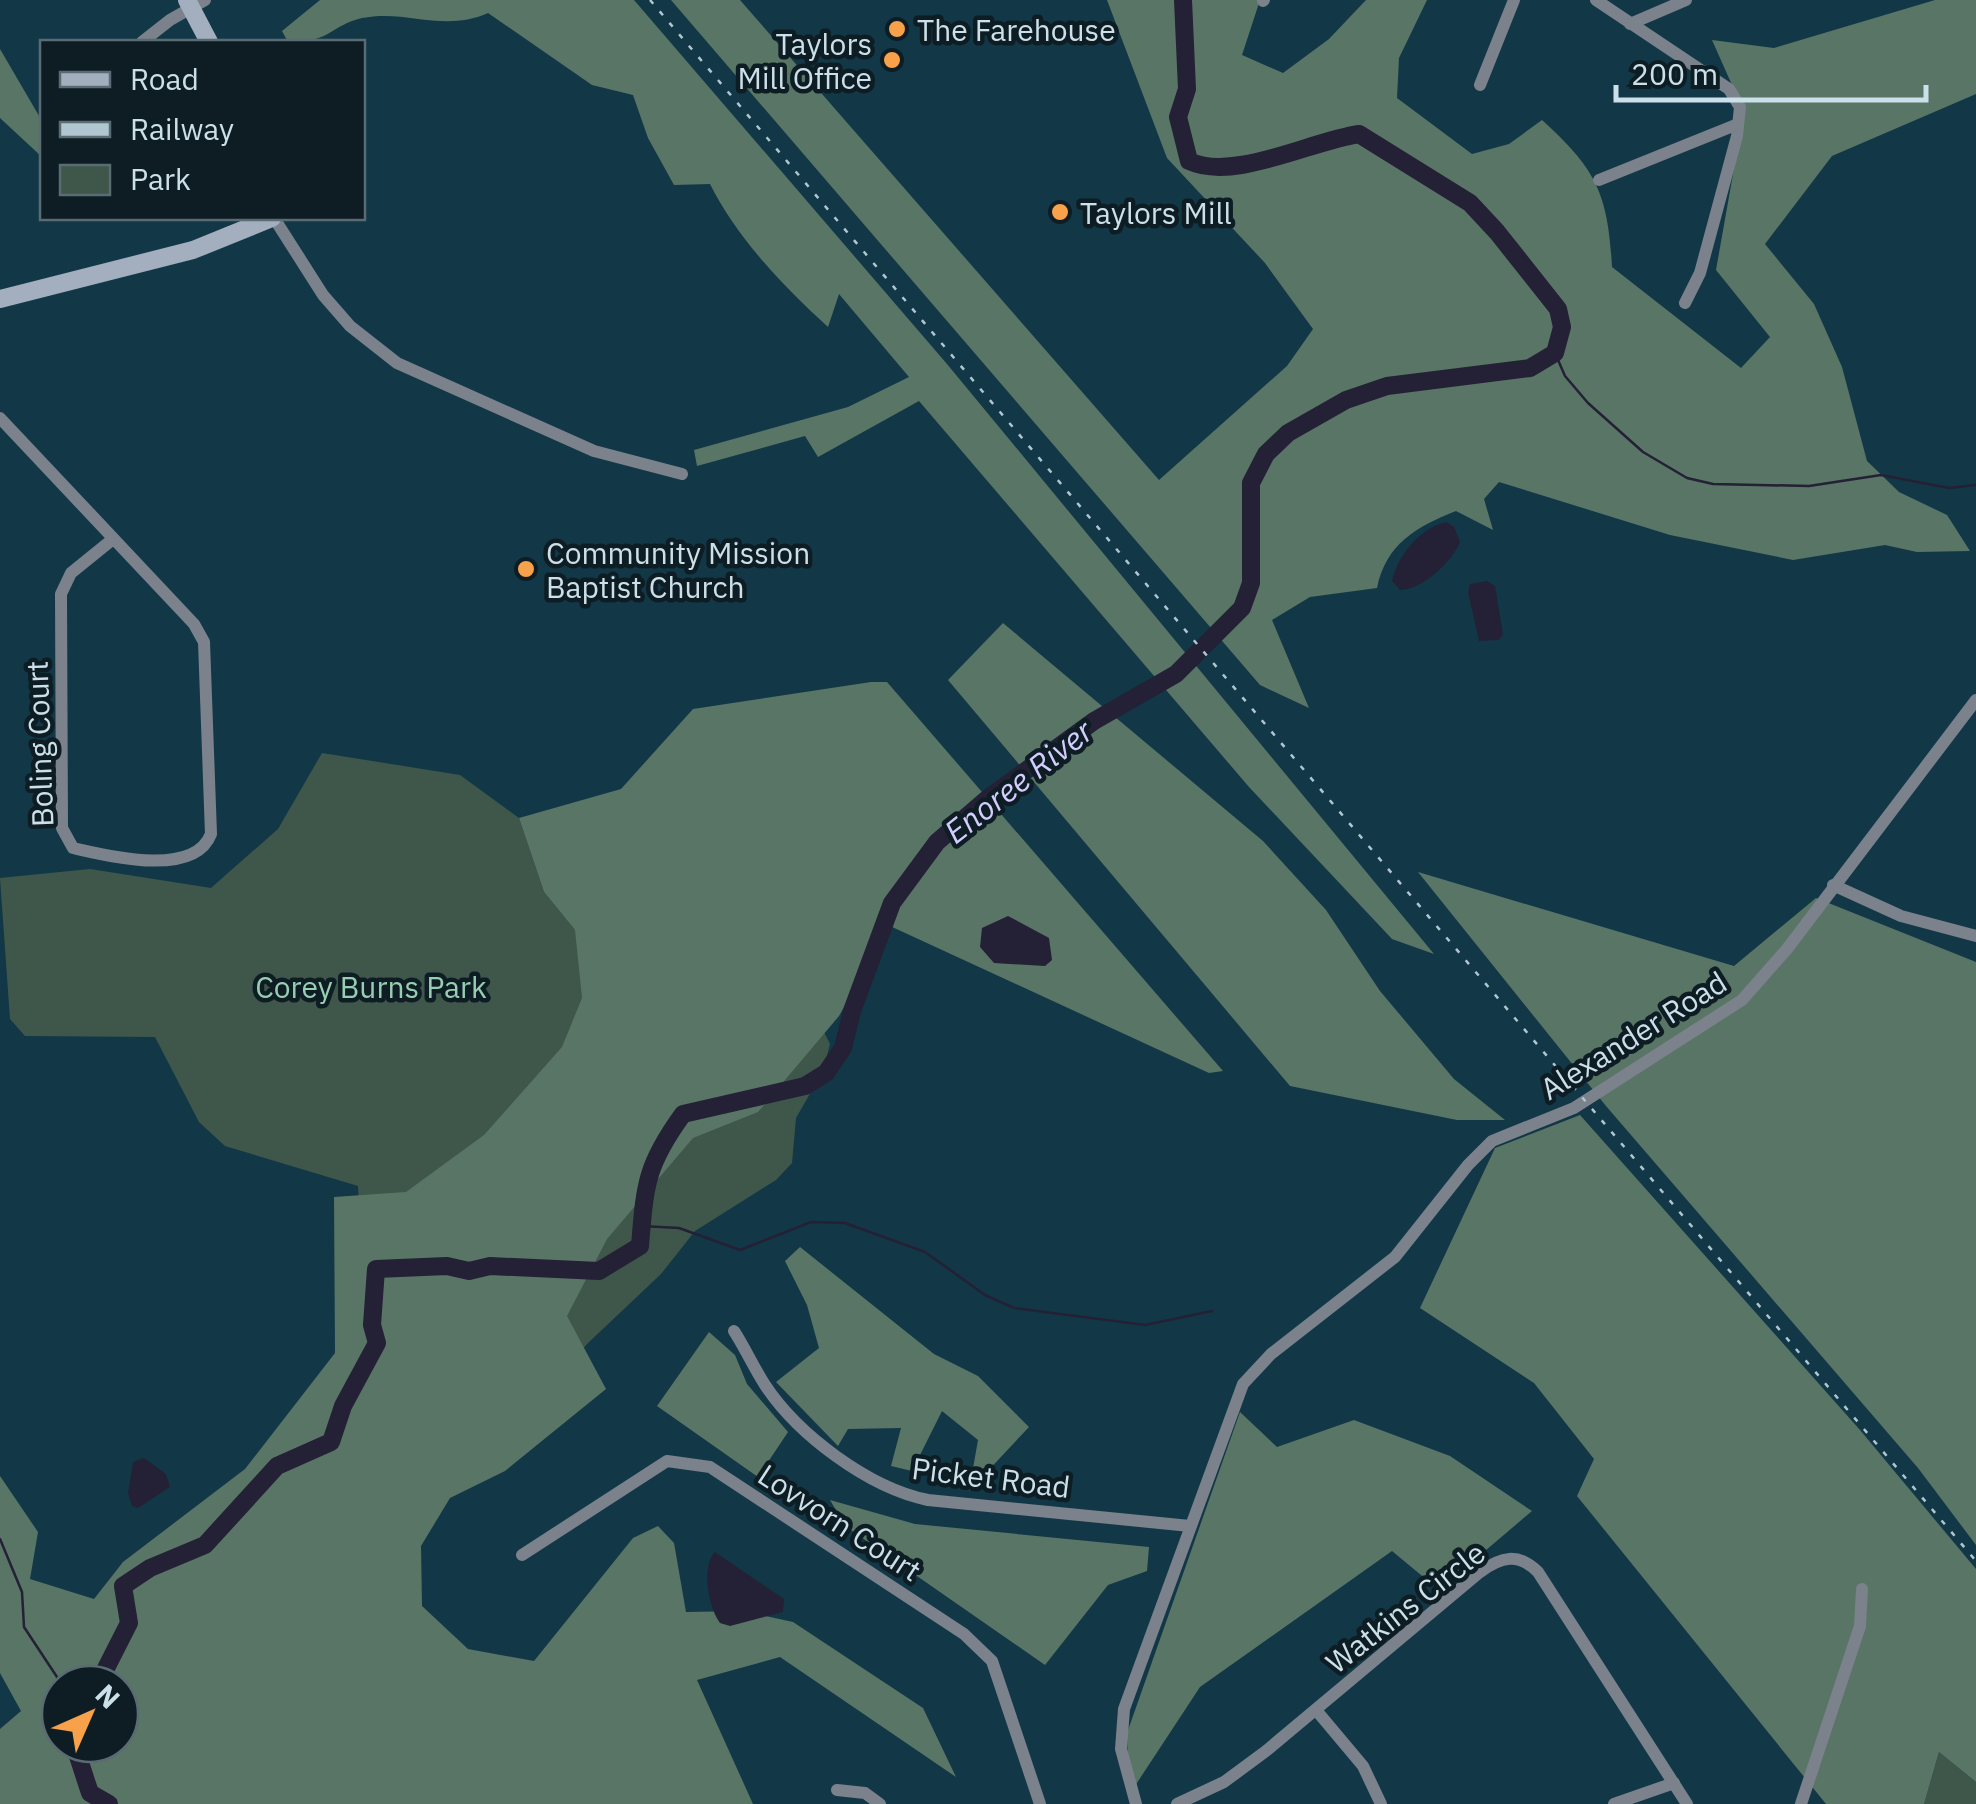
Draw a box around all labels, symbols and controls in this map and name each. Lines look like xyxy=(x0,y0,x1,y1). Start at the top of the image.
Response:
place label: The Farehouse xyxy=(917,10,1116,49)
marker: The Farehouse xyxy=(886,18,908,40)
place label: Taylors Mill Office xyxy=(738,24,872,97)
legend xyxy=(40,40,365,220)
scale bar xyxy=(1616,40,1926,102)
marker: Taylors Mill Office xyxy=(881,49,903,71)
text: 200 m xyxy=(1631,54,1718,93)
text: Road xyxy=(130,59,199,98)
text: Railway xyxy=(130,109,234,148)
text: Park xyxy=(130,159,191,198)
place label: Taylors Mill xyxy=(1080,193,1232,232)
marker: Taylors Mill xyxy=(1049,201,1071,223)
place label: Community Mission Baptist Church xyxy=(546,533,810,606)
marker: Community Mission Baptist Church xyxy=(515,558,537,580)
street label: Boling Court xyxy=(17,660,61,828)
water label: Enoree River xyxy=(935,709,1102,852)
street label: Alexander Road xyxy=(1532,962,1734,1108)
park label: Corey Burns Park xyxy=(255,967,487,1006)
street label: Picket Road xyxy=(910,1448,1072,1506)
street label: Lovvorn Court xyxy=(751,1455,929,1589)
street label: Watkins Circle xyxy=(1317,1533,1493,1681)
north arrow xyxy=(40,1664,140,1764)
text: N xyxy=(88,1676,128,1716)

